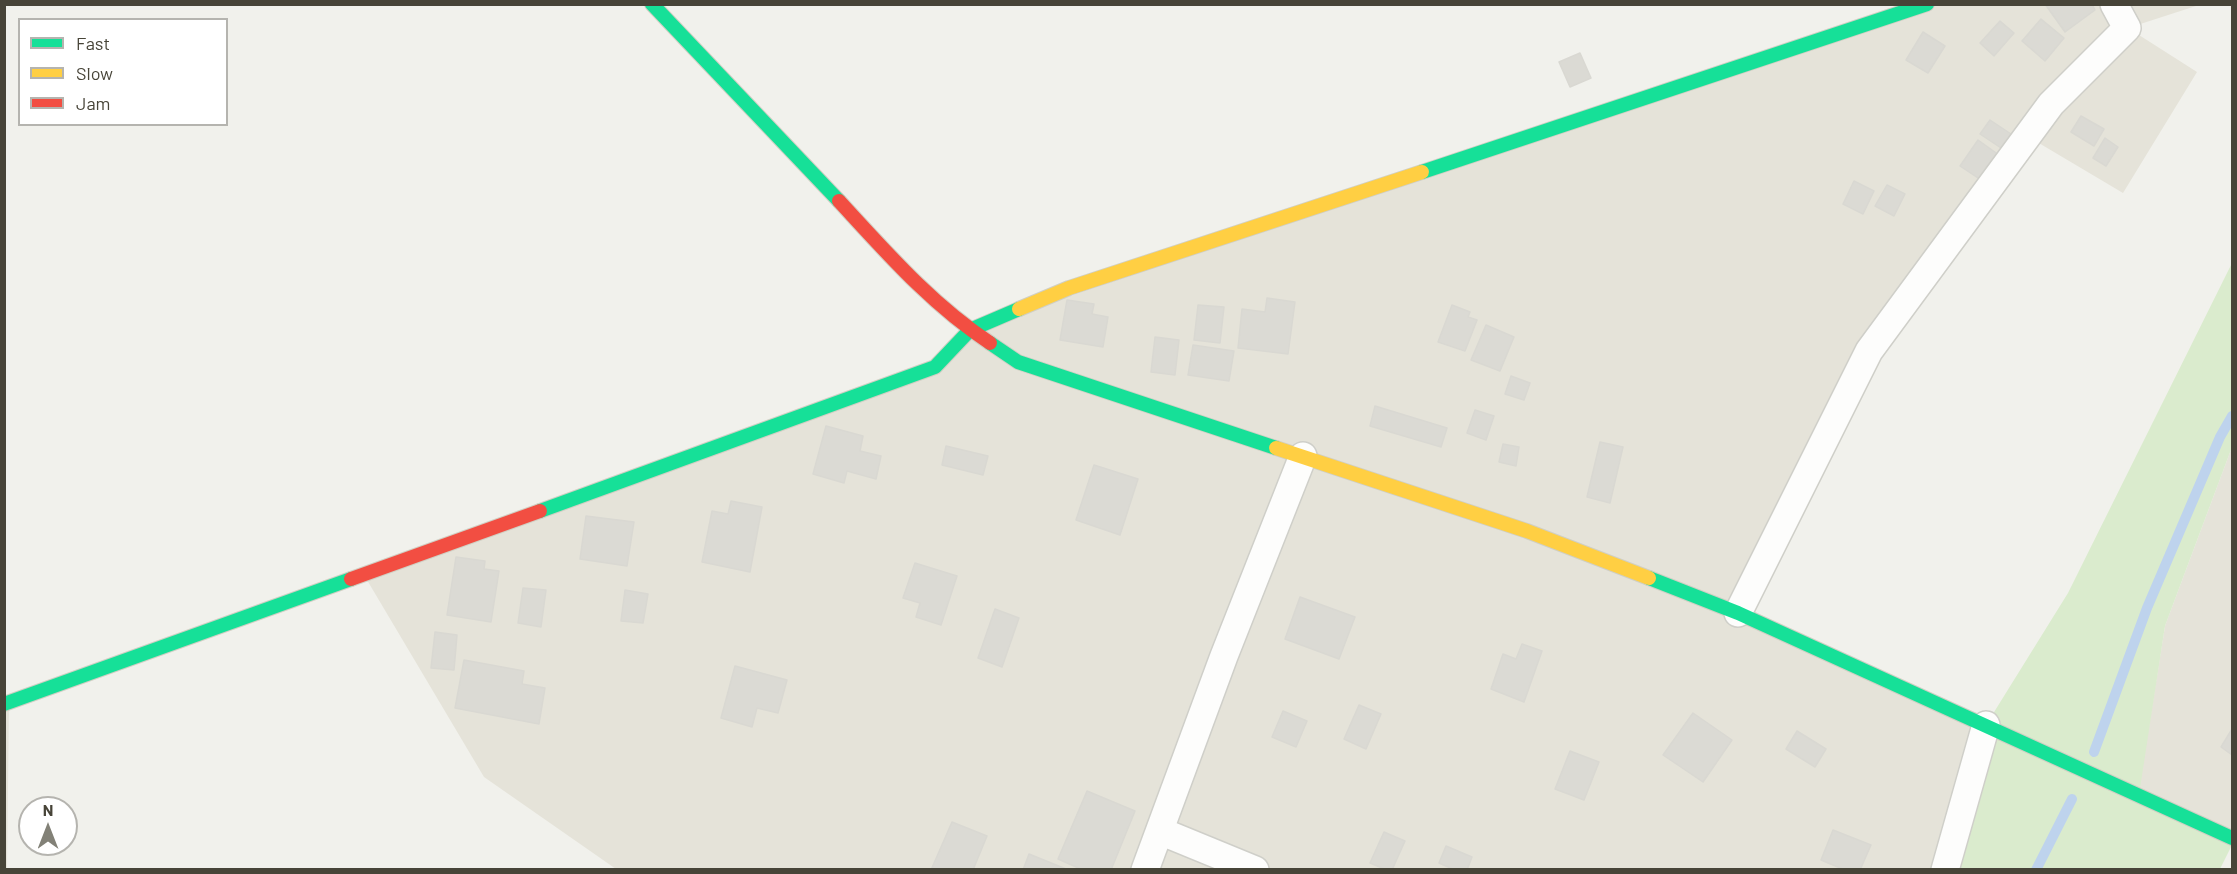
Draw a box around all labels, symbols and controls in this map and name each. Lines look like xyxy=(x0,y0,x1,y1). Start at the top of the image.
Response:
legend xyxy=(18,18,228,126)
text: Fast xyxy=(76,32,110,54)
text: Slow xyxy=(76,62,113,84)
text: Jam xyxy=(76,92,110,114)
north arrow xyxy=(18,796,78,856)
text: N xyxy=(43,800,53,819)

